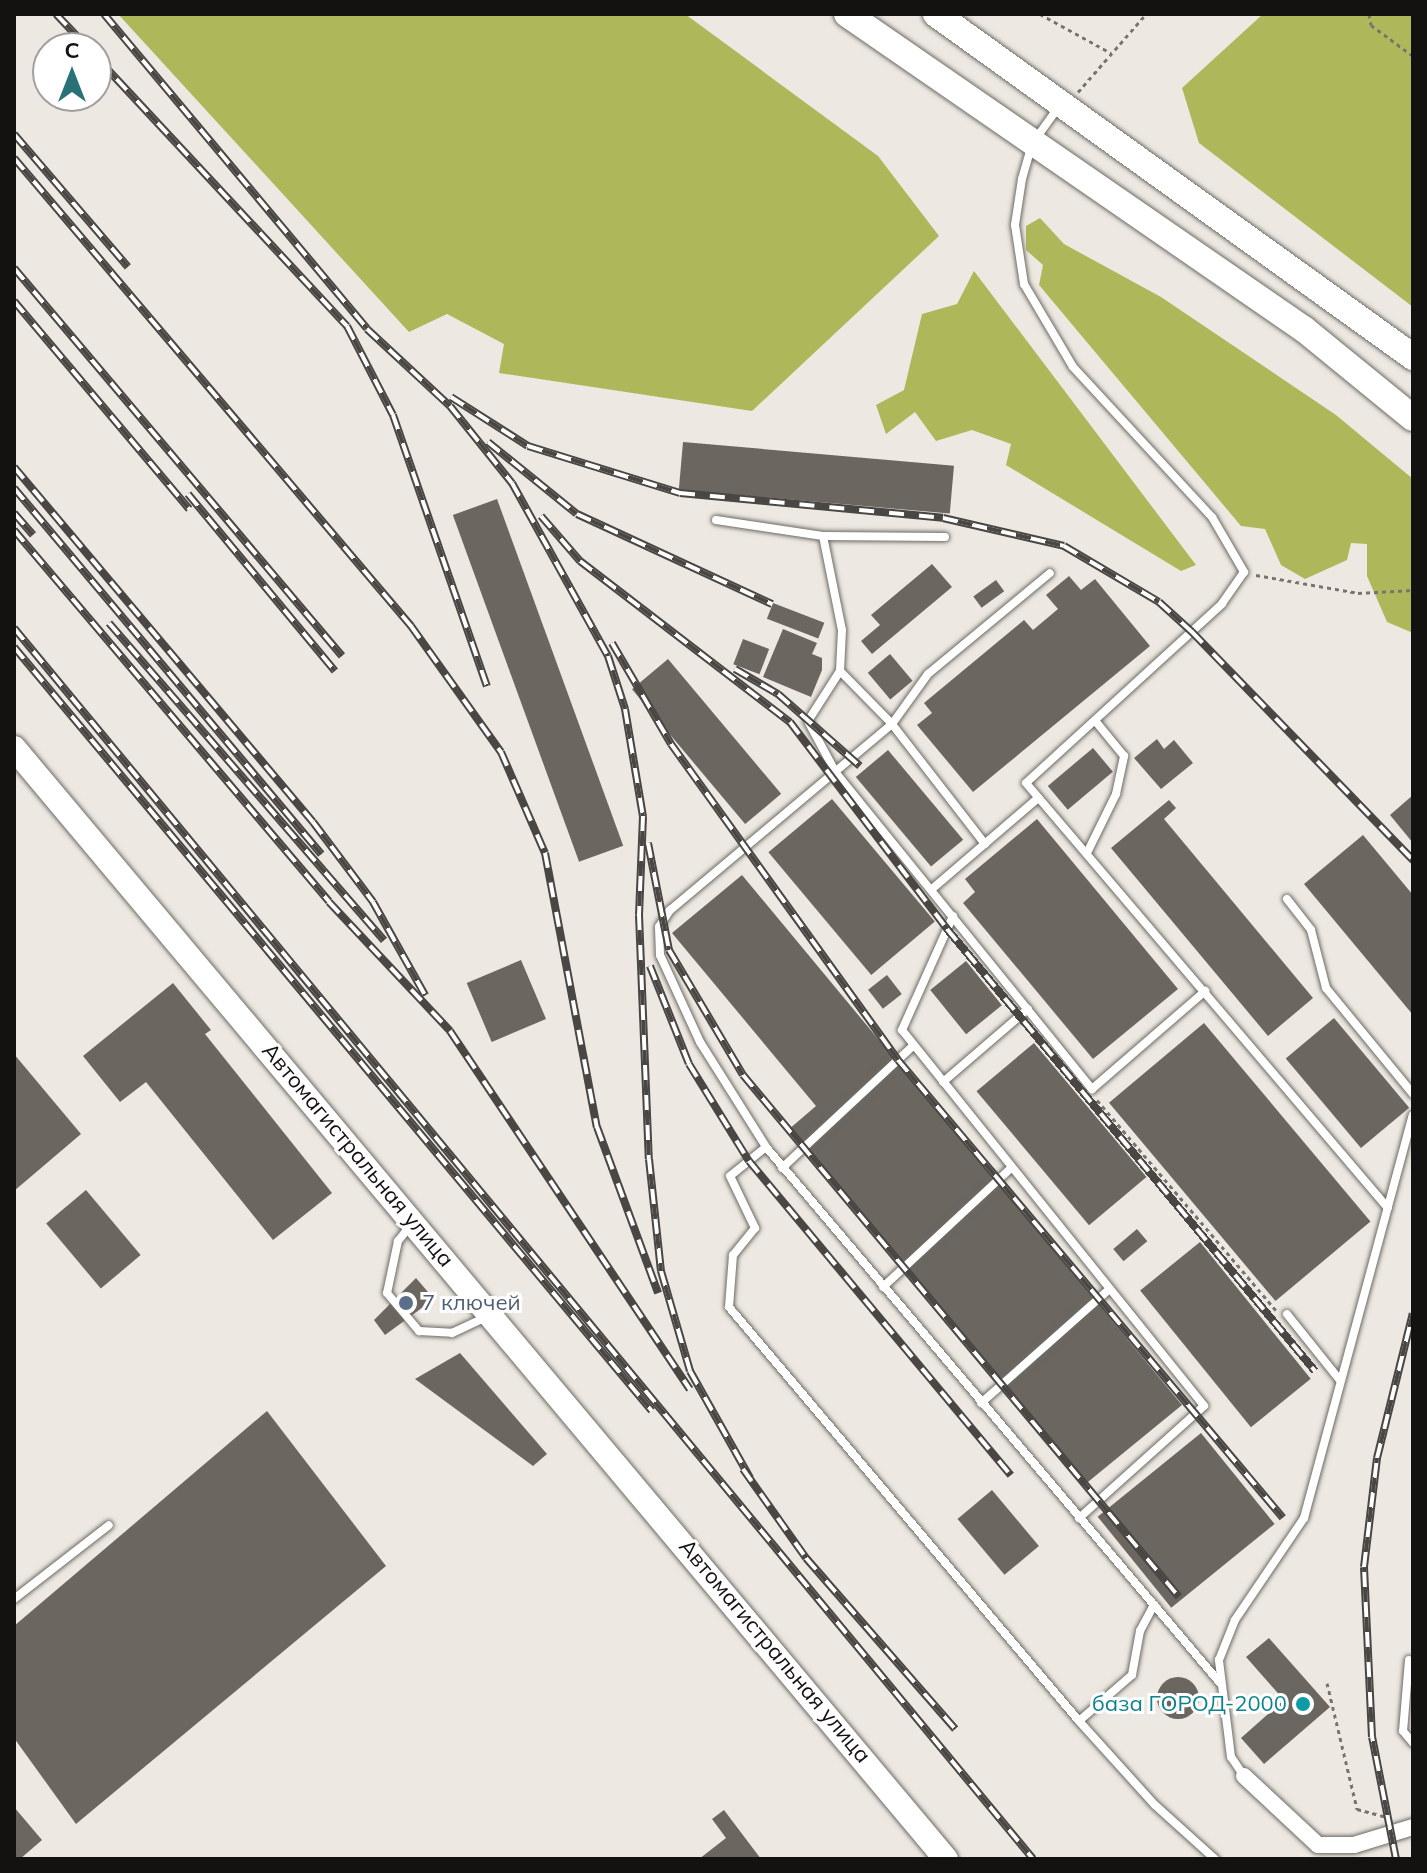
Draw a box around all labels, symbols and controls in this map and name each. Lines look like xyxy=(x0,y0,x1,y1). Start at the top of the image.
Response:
north arrow xyxy=(32,32,112,112)
text: С xyxy=(64,36,80,64)
street label: Автомагистральная улица xyxy=(257,1038,459,1272)
place label: 7 ключей xyxy=(422,1290,521,1316)
marker: 7 ключей xyxy=(397,1294,415,1312)
street label: Автомагистральная улица xyxy=(674,1534,876,1768)
place label: база ГОРОД-2000 xyxy=(1092,1691,1287,1717)
marker: база ГОРОД-2000 xyxy=(1294,1695,1312,1713)

